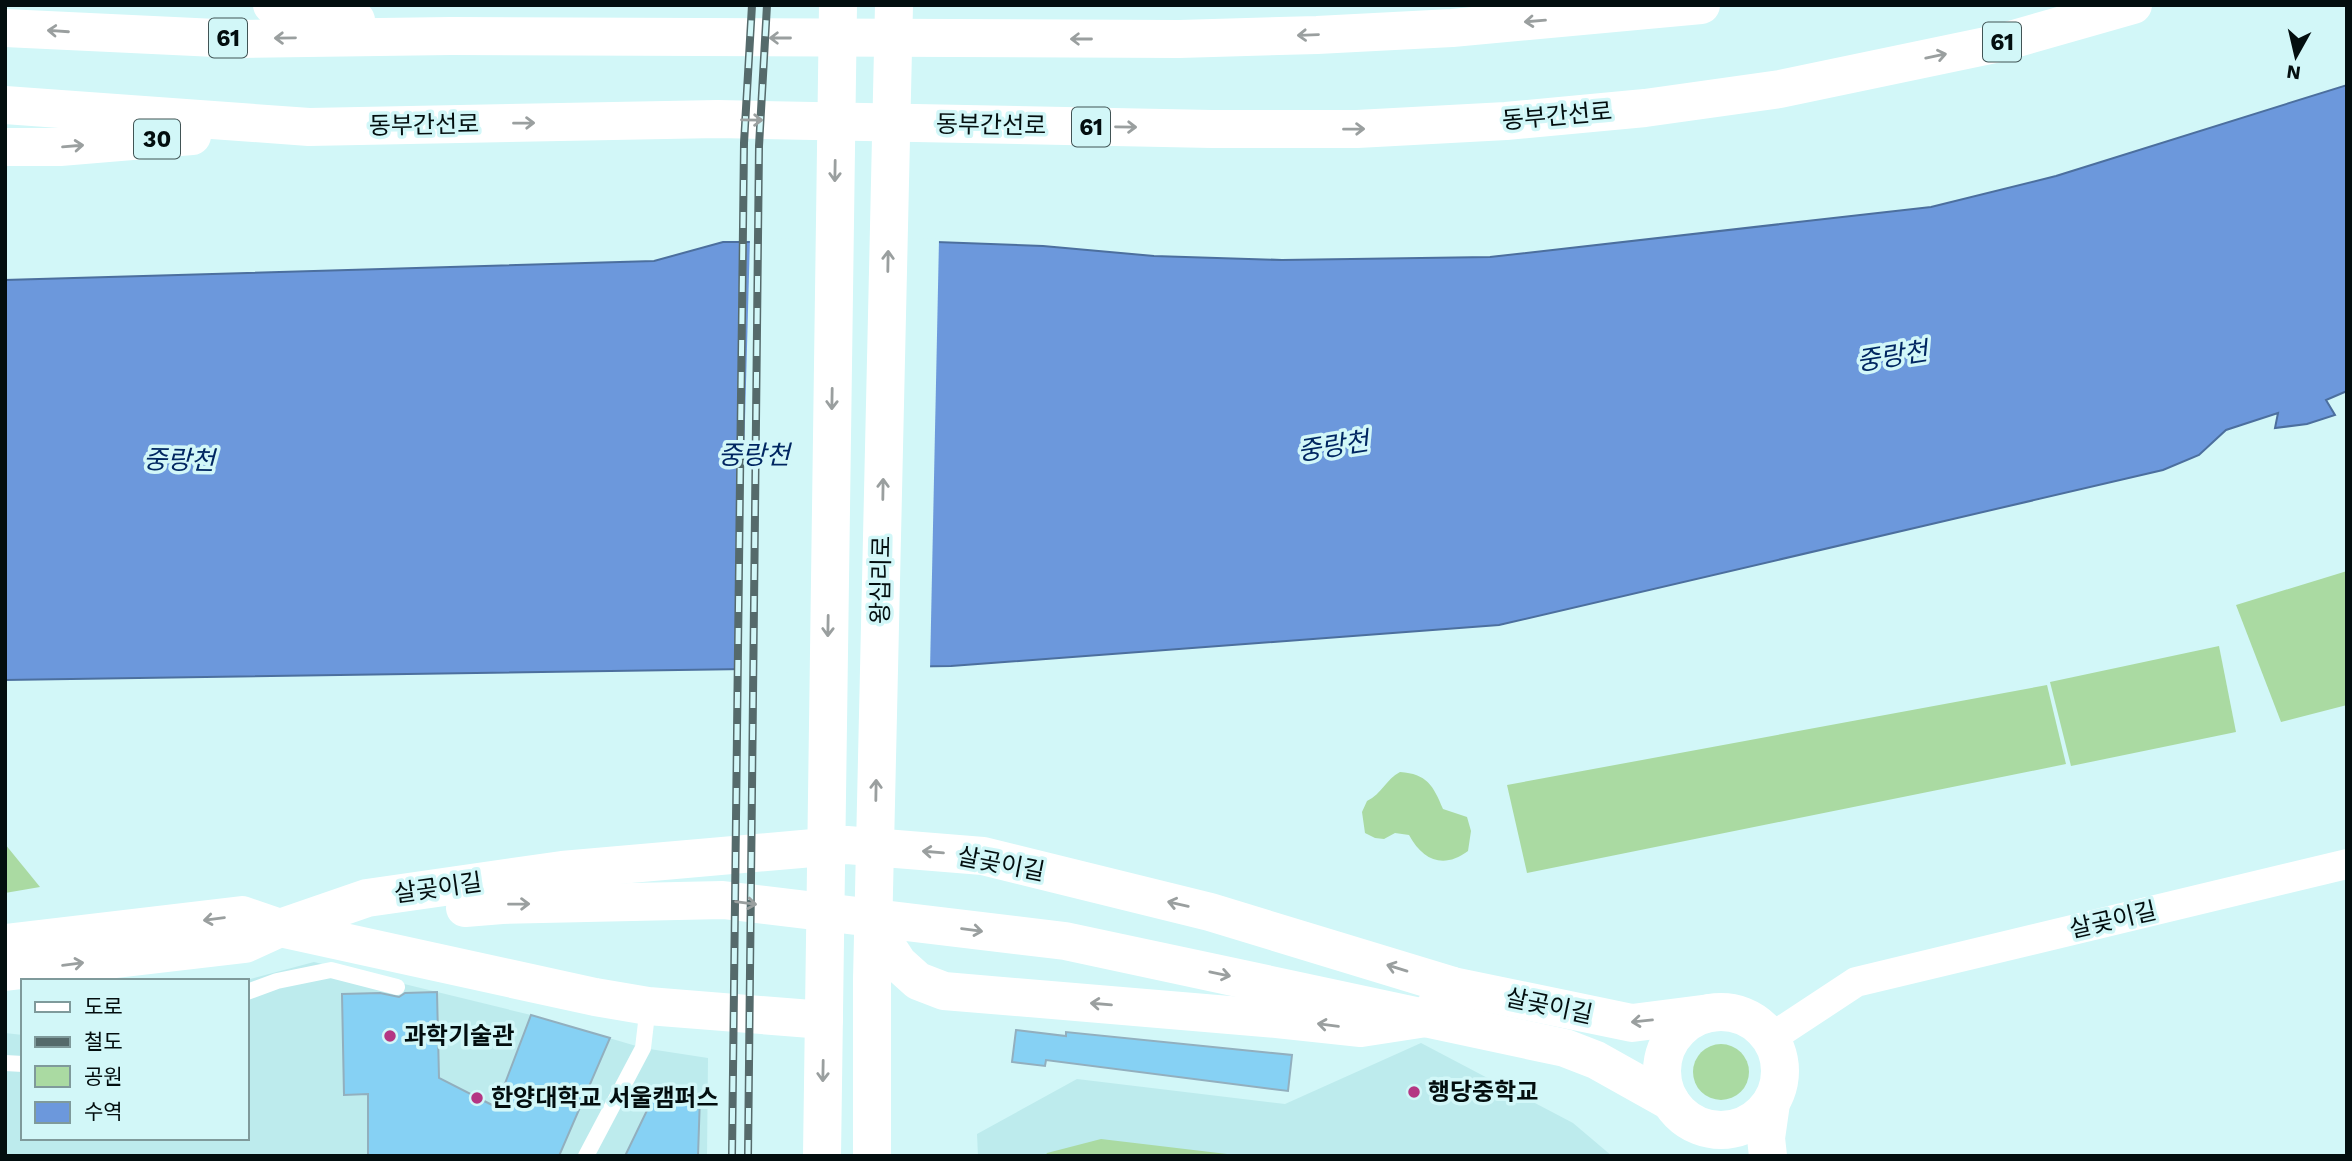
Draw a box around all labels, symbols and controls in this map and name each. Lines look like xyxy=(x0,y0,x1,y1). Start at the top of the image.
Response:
one-way arrow xyxy=(1524,15,1547,28)
road number: 61 xyxy=(209,19,247,58)
north arrow xyxy=(2261,21,2331,91)
road number: 61 xyxy=(1983,22,2021,61)
one-way arrow xyxy=(47,25,70,38)
one-way arrow xyxy=(1297,28,1320,42)
one-way arrow xyxy=(274,31,297,45)
one-way arrow xyxy=(768,31,791,45)
one-way arrow xyxy=(1069,32,1092,46)
one-way arrow xyxy=(1924,49,1947,63)
text: N xyxy=(2285,60,2302,85)
street label: 동부간선로 xyxy=(1501,97,1613,135)
road number: 61 xyxy=(1072,108,1110,146)
street label: 동부간선로 xyxy=(369,110,479,140)
street label: 동부간선로 xyxy=(936,110,1046,140)
one-way arrow xyxy=(740,113,763,127)
one-way arrow xyxy=(513,116,536,130)
road number: 30 xyxy=(134,120,180,158)
one-way arrow xyxy=(1114,121,1137,134)
one-way arrow xyxy=(1342,122,1365,135)
one-way arrow xyxy=(62,139,84,152)
one-way arrow xyxy=(828,160,842,183)
one-way arrow xyxy=(881,250,895,273)
water label: 중랑천 xyxy=(1854,335,1933,376)
one-way arrow xyxy=(825,387,839,410)
water label: 중랑천 xyxy=(1295,425,1374,466)
water label: 중랑천 xyxy=(718,440,793,470)
water label: 중랑천 xyxy=(143,444,218,476)
one-way arrow xyxy=(876,478,890,501)
street label: 왕십리로 xyxy=(866,536,896,624)
one-way arrow xyxy=(821,615,835,638)
one-way arrow xyxy=(869,778,883,801)
street label: 살곶이길 xyxy=(955,842,1047,886)
one-way arrow xyxy=(922,845,944,858)
street label: 살곶이길 xyxy=(392,868,484,908)
one-way arrow xyxy=(734,896,757,909)
street label: 살곶이길 xyxy=(2067,896,2159,944)
one-way arrow xyxy=(507,897,530,911)
one-way arrow xyxy=(1168,897,1190,910)
one-way arrow xyxy=(203,912,226,925)
one-way arrow xyxy=(960,923,983,936)
one-way arrow xyxy=(61,958,84,971)
one-way arrow xyxy=(1386,961,1408,974)
one-way arrow xyxy=(1208,968,1231,982)
legend xyxy=(21,979,248,1140)
street label: 살곶이길 xyxy=(1503,983,1595,1029)
text: 도로 xyxy=(84,994,123,1019)
one-way arrow xyxy=(1090,997,1113,1010)
one-way arrow xyxy=(1631,1015,1654,1028)
one-way arrow xyxy=(1317,1018,1340,1031)
place label: 과학기술관 xyxy=(404,1022,514,1050)
marker: 과학기술관 xyxy=(382,1028,398,1044)
text: 철도 xyxy=(84,1029,123,1054)
one-way arrow xyxy=(816,1059,830,1082)
text: 공원 xyxy=(84,1064,123,1089)
place label: 행당중학교 xyxy=(1428,1078,1538,1106)
place label: 한양대학교 서울캠퍼스 xyxy=(491,1084,719,1112)
marker: 행당중학교 xyxy=(1406,1084,1422,1100)
marker: 한양대학교 서울캠퍼스 xyxy=(469,1090,485,1106)
text: 수역 xyxy=(84,1099,123,1124)

